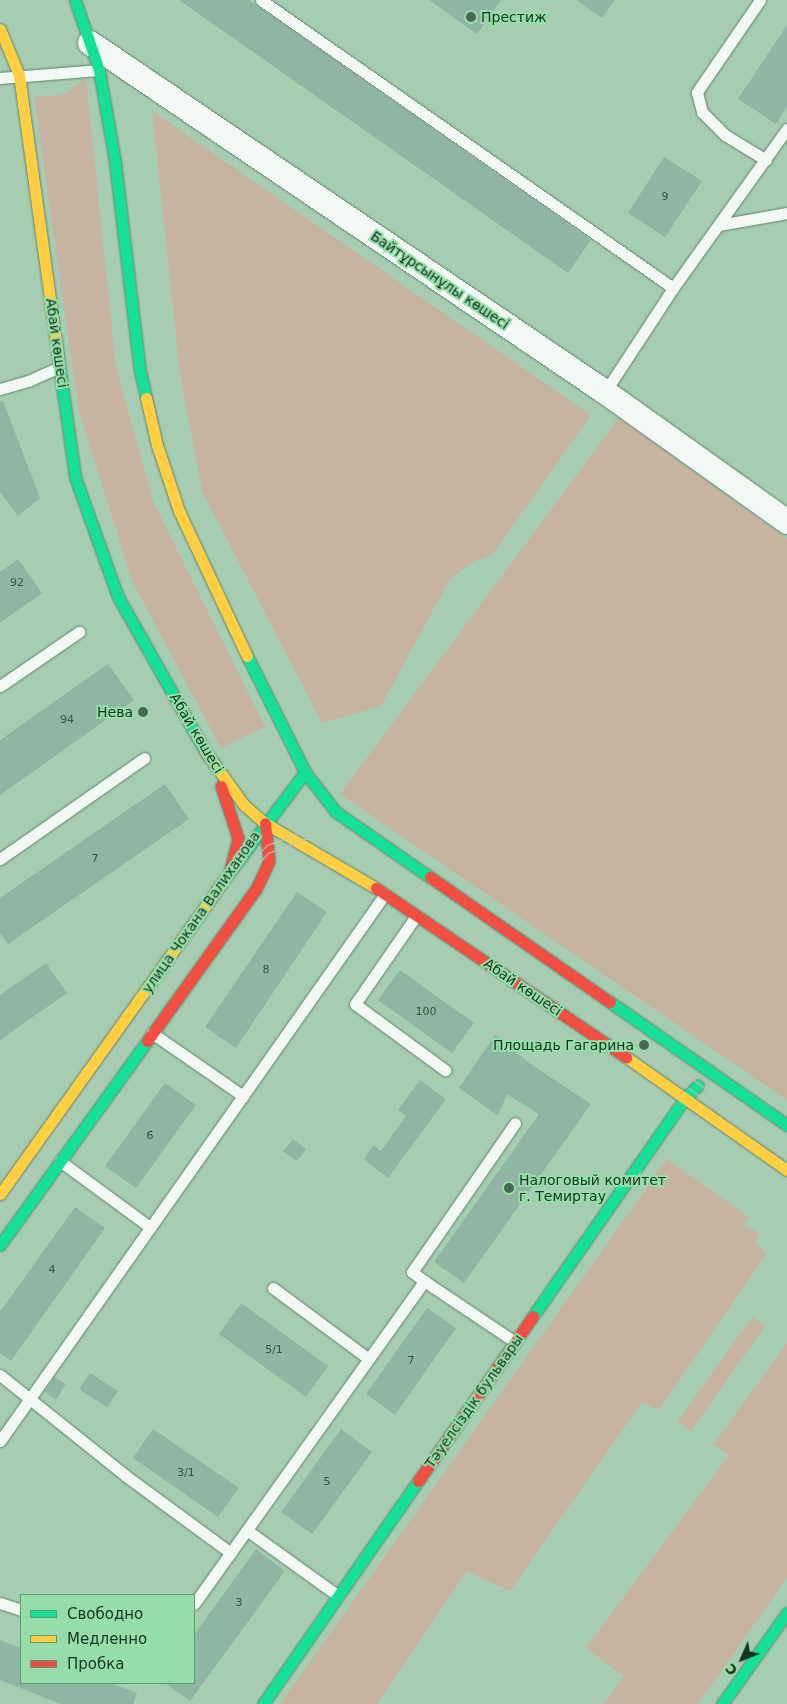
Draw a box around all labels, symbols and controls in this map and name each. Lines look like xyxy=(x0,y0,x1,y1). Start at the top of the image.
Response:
place label: Престиж xyxy=(481,9,547,25)
marker: Престиж xyxy=(465,11,477,23)
house number: 9 xyxy=(662,190,668,204)
street label: Байтұрсынұлы көшесі xyxy=(368,227,512,333)
street label: Абай көшесі xyxy=(42,297,72,389)
house number: 92 xyxy=(10,576,24,590)
street label: Абай көшесі xyxy=(167,690,227,776)
place label: Нева xyxy=(97,704,133,720)
marker: Нева xyxy=(137,706,149,718)
house number: 94 xyxy=(60,713,74,727)
street label: улица Чокана Валиханова xyxy=(139,828,263,996)
house number: 7 xyxy=(92,852,98,866)
street label: Абай көшесі xyxy=(481,955,565,1019)
house number: 8 xyxy=(263,963,269,977)
house number: 100 xyxy=(416,1005,436,1019)
place label: Площадь Гагарина xyxy=(493,1037,634,1053)
marker: Площадь Гагарина xyxy=(638,1039,650,1051)
house number: 6 xyxy=(147,1129,153,1143)
place label: Налоговый комитет г. Темиртау xyxy=(519,1172,666,1204)
marker: Налоговый комитет г. Темиртау xyxy=(503,1182,515,1194)
house number: 4 xyxy=(49,1263,55,1277)
street label: Тәуелсіздік бульвары xyxy=(421,1331,527,1471)
house number: 5/1 xyxy=(265,1343,283,1357)
house number: 7 xyxy=(408,1354,414,1368)
house number: 3/1 xyxy=(177,1466,195,1480)
house number: 5 xyxy=(324,1475,330,1489)
legend xyxy=(20,1594,195,1684)
house number: 3 xyxy=(236,1596,242,1610)
text: Свободно xyxy=(67,1605,143,1623)
text: Медленно xyxy=(67,1630,147,1648)
north arrow xyxy=(717,1634,767,1684)
text: Пробка xyxy=(67,1655,124,1673)
text: С xyxy=(722,1660,741,1679)

